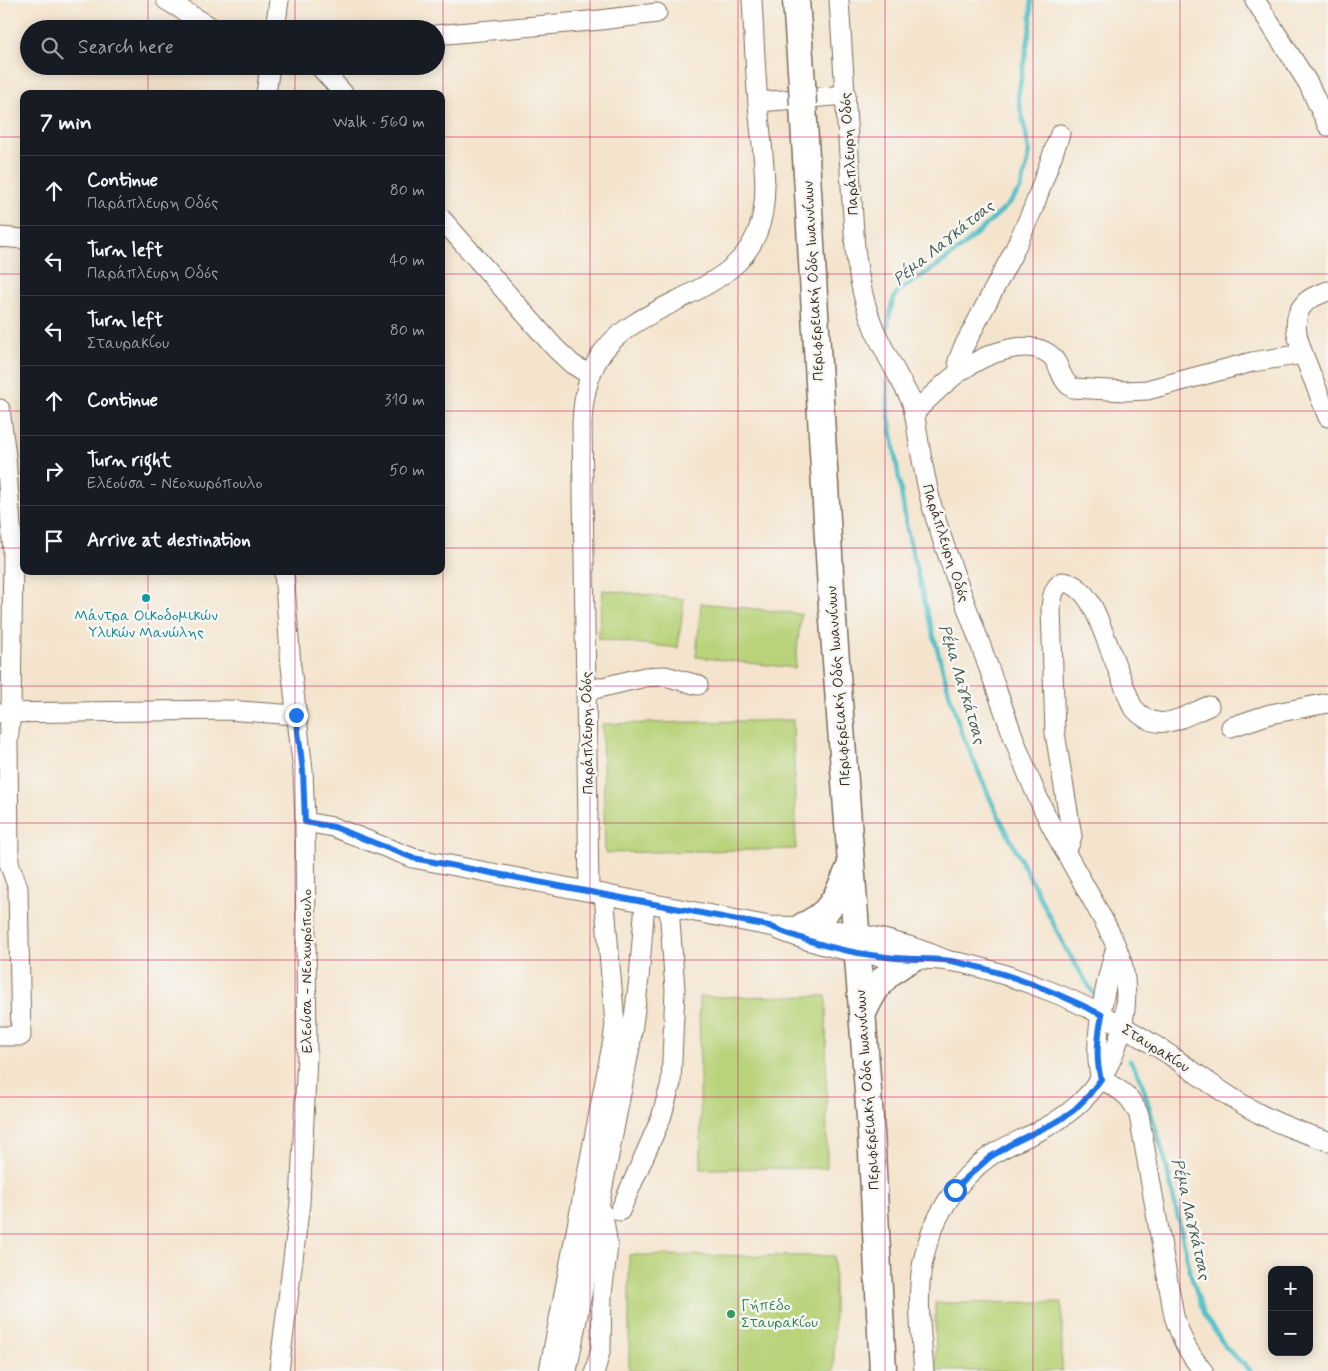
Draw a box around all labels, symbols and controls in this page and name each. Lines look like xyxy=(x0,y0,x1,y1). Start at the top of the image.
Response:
search box xyxy=(20,20,445,75)
icon: search xyxy=(38,34,66,62)
text: Search here xyxy=(78,35,174,60)
street label: Παράπλευρη Οδός xyxy=(836,91,864,216)
text: 7 min xyxy=(40,109,92,137)
text: Walk · 560 m xyxy=(333,112,425,133)
text: Continue xyxy=(87,168,158,193)
icon: ahead xyxy=(40,177,68,205)
text: 80 m xyxy=(390,180,425,201)
street label: Περιφερειακή Οδός Ιωαννίνων xyxy=(799,180,829,382)
text: Παράπλευρη Οδός xyxy=(87,193,218,214)
water label: Ρέμα Λαγκάτσας xyxy=(889,195,999,290)
text: Turn left xyxy=(87,238,163,263)
icon: left xyxy=(40,247,68,275)
text: 40 m xyxy=(389,250,425,271)
text: Παράπλευρη Οδός xyxy=(87,263,218,284)
text: Turn left xyxy=(87,308,163,333)
icon: left xyxy=(40,317,68,345)
text: 80 m xyxy=(390,320,425,341)
text: Σταυρακίου xyxy=(87,333,169,354)
icon: ahead xyxy=(40,387,68,415)
text: Continue xyxy=(87,388,158,413)
text: 310 m xyxy=(384,390,425,411)
text: Turn right xyxy=(87,448,171,473)
icon: right xyxy=(40,457,68,485)
text: 50 m xyxy=(389,460,425,481)
text: Ελεούσα - Νεοχωρόπουλο xyxy=(87,473,263,494)
street label: Παράπλευρη Οδός xyxy=(917,482,974,605)
icon: arrive xyxy=(40,527,68,555)
text: Arrive at destination xyxy=(87,528,251,553)
street label: Περιφερειακή Οδός Ιωαννίνων xyxy=(822,585,856,787)
marker: Μάντρα Οικοδομικών Υλικών Μανώλης xyxy=(140,592,152,604)
place label: Μάντρα Οικοδομικών Υλικών Μανώλης xyxy=(74,606,218,643)
water label: Ρέμα Λαγκάτσας xyxy=(933,622,990,748)
street label: Παράπλευρη Οδός xyxy=(577,671,599,795)
route end xyxy=(285,704,308,727)
street label: Ελεούσα - Νεοχωρόπουλο xyxy=(297,888,317,1053)
street label: Περιφερειακή Οδός Ιωαννίνων xyxy=(851,989,885,1191)
street label: Σταυρακίου xyxy=(1118,1020,1194,1078)
water label: Ρέμα Λαγκάτσας xyxy=(1166,1157,1215,1283)
route start xyxy=(944,1179,967,1202)
map controls xyxy=(1268,1266,1313,1356)
button: + xyxy=(1268,1266,1313,1311)
place label: Γήπεδο Σταυρακίου xyxy=(741,1296,818,1333)
marker: Γήπεδο Σταυρακίου xyxy=(725,1308,737,1320)
button: − xyxy=(1268,1311,1313,1356)

